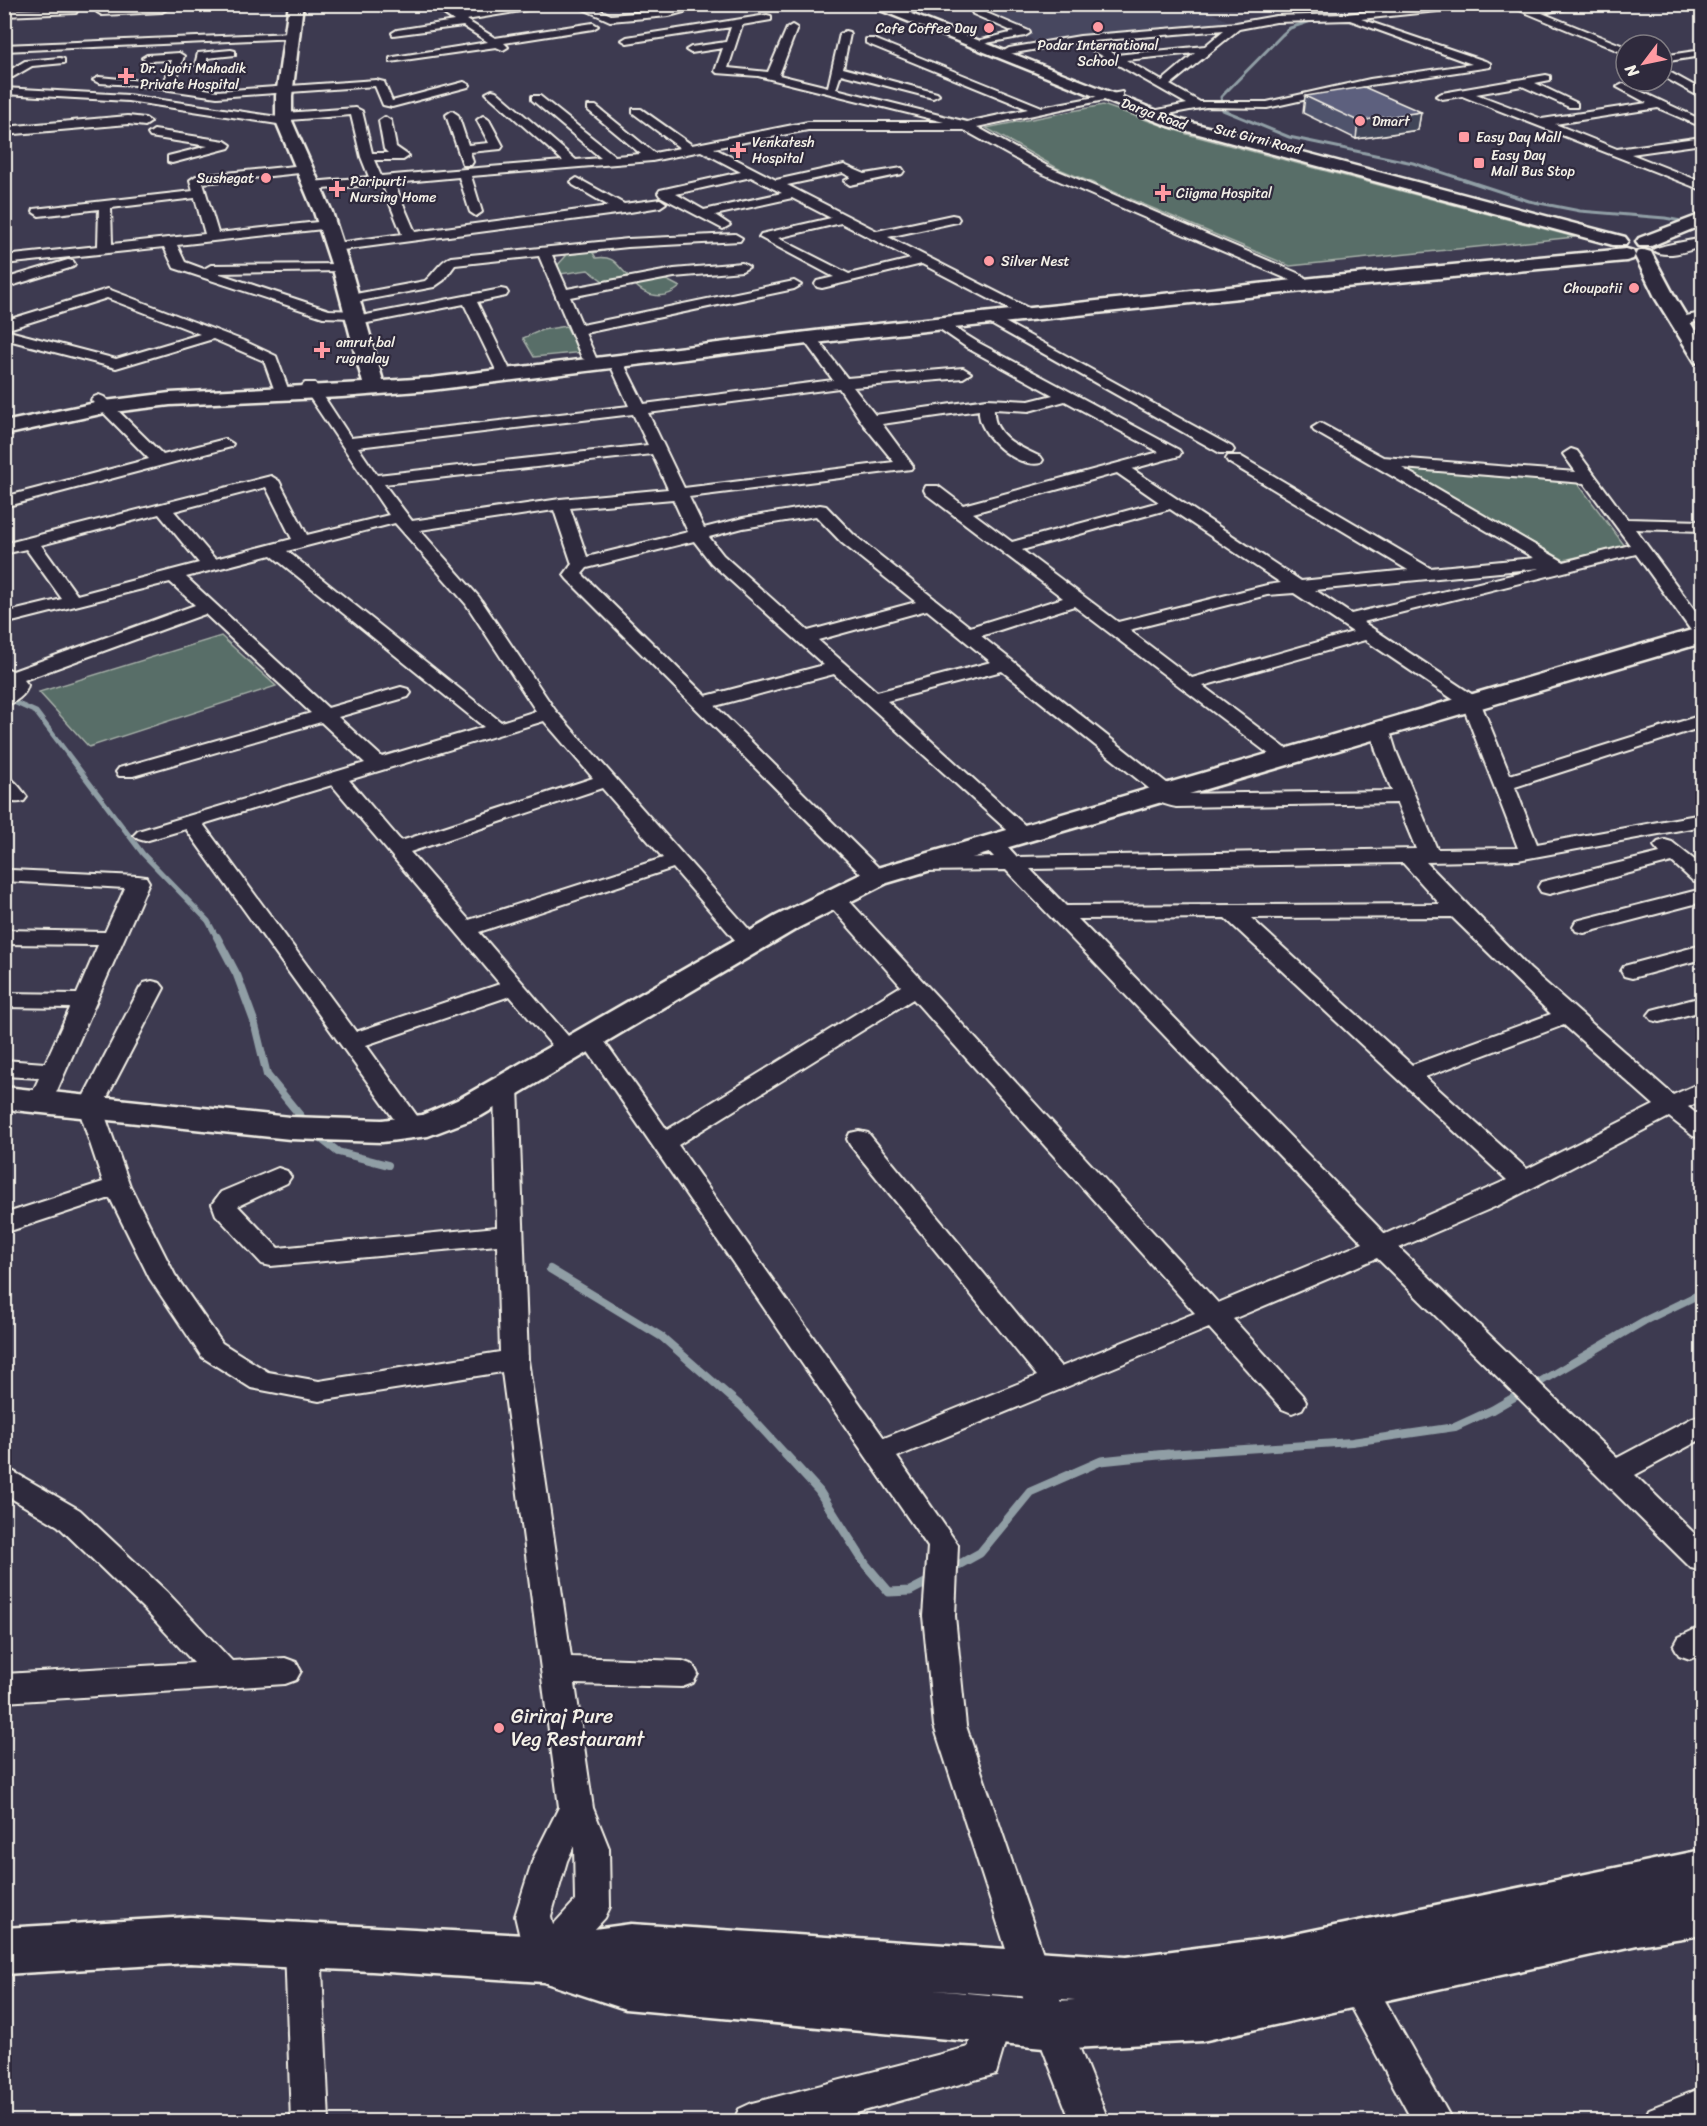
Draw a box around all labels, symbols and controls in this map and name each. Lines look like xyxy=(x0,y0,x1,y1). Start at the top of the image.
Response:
place label: Cafe Coffee Day xyxy=(875,16,978,41)
marker: Podar International School xyxy=(1091,20,1105,34)
marker: Cafe Coffee Day xyxy=(982,21,996,35)
place label: Podar International School xyxy=(1037,33,1160,74)
north arrow xyxy=(1614,33,1674,93)
place label: Dr. Jyoti Mahadik Private Hospital xyxy=(140,56,246,97)
text: N xyxy=(1616,58,1647,84)
marker: Dr. Jyoti Mahadik Private Hospital xyxy=(117,67,135,85)
street label: Darga Road xyxy=(1117,91,1192,138)
place label: Dmart xyxy=(1372,109,1411,134)
marker: Dmart xyxy=(1353,114,1367,128)
street label: Sut Girni Road xyxy=(1212,116,1306,162)
place label: Easy Day Mall xyxy=(1476,125,1562,150)
place label: Venkatesh Hospital xyxy=(752,130,815,171)
marker: Easy Day Mall xyxy=(1457,130,1471,144)
marker: Venkatesh Hospital xyxy=(729,141,747,159)
place label: Easy Day Mall Bus Stop xyxy=(1491,143,1575,184)
marker: Easy Day Mall Bus Stop xyxy=(1472,156,1486,170)
place label: Sushegat xyxy=(197,166,254,191)
place label: Paripurti Nursing Home xyxy=(350,169,436,210)
marker: Sushegat xyxy=(259,171,273,185)
marker: Paripurti Nursing Home xyxy=(328,180,346,198)
place label: Ciigma Hospital xyxy=(1176,181,1273,206)
marker: Ciigma Hospital xyxy=(1154,184,1172,202)
place label: Silver Nest xyxy=(1001,249,1070,274)
marker: Silver Nest xyxy=(982,254,996,268)
place label: Choupatii xyxy=(1564,276,1623,301)
marker: Choupatii xyxy=(1627,281,1641,295)
place label: amrut bal rugnalay xyxy=(336,330,396,371)
marker: amrut bal rugnalay xyxy=(313,341,331,359)
place label: Giriraj Pure Veg Restaurant xyxy=(511,1699,645,1757)
marker: Giriraj Pure Veg Restaurant xyxy=(492,1721,506,1735)

